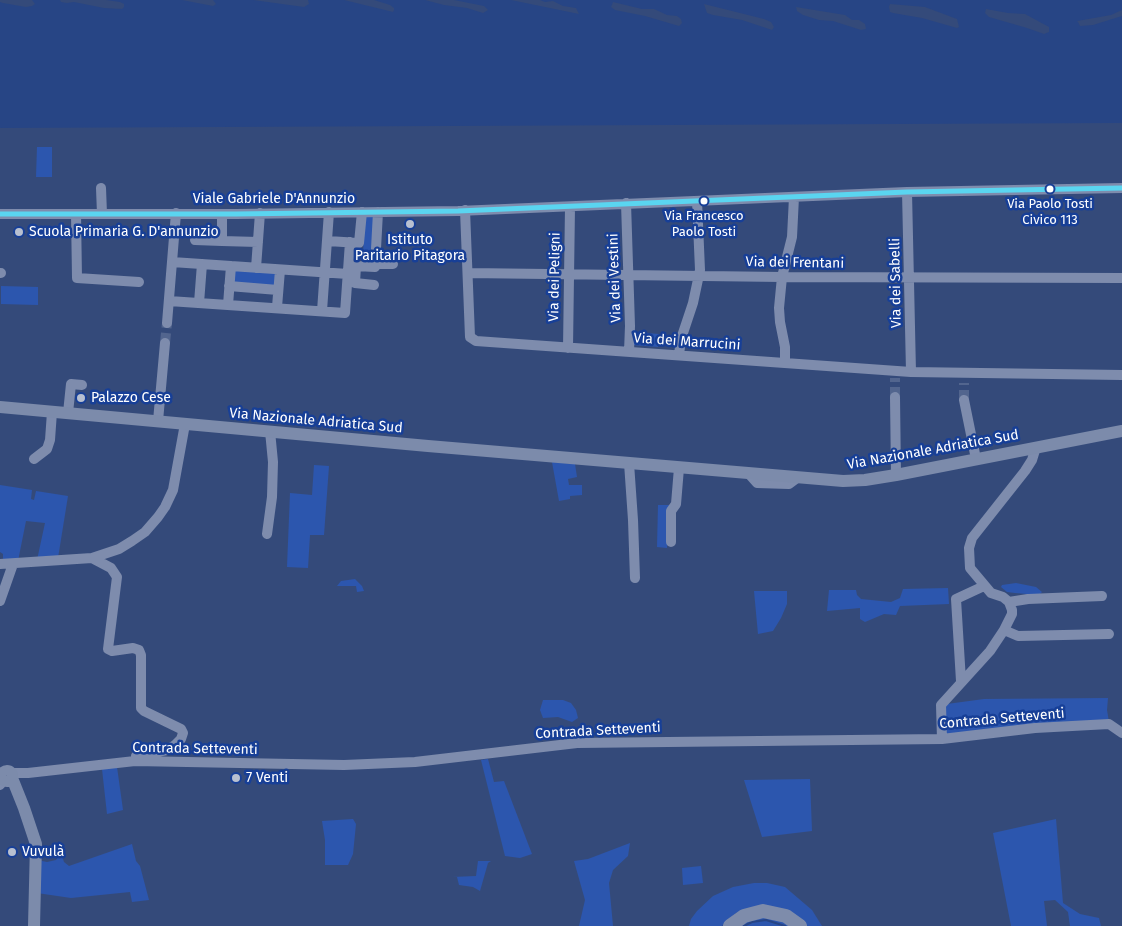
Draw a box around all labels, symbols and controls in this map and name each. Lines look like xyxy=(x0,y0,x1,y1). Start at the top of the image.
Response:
marker: Via Paolo Tosti Civico 113 xyxy=(1045,184,1055,194)
street label: Viale Gabriele D'Annunzio xyxy=(193,191,355,207)
marker: Via Francesco Paolo Tosti xyxy=(699,196,709,206)
place label: Via Paolo Tosti Civico 113 xyxy=(1007,196,1093,227)
place label: Via Francesco Paolo Tosti xyxy=(664,208,744,239)
marker: Istituto Paritario Pitagora xyxy=(404,218,416,230)
place label: Scuola Primaria G. D'annunzio xyxy=(29,224,219,240)
marker: Scuola Primaria G. D'annunzio xyxy=(13,226,25,238)
place label: Istituto Paritario Pitagora xyxy=(355,232,465,264)
street label: Via dei Peligni xyxy=(546,232,564,322)
street label: Via dei Vestini xyxy=(605,233,625,323)
street label: Via dei Sabelli xyxy=(887,238,905,328)
street label: Via dei Frentani xyxy=(746,254,844,272)
street label: Via dei Marrucini xyxy=(633,330,741,354)
place label: Palazzo Cese xyxy=(91,390,171,406)
marker: Palazzo Cese xyxy=(75,392,87,404)
street label: Via Nazionale Adriatica Sud xyxy=(229,405,403,437)
street label: Via Nazionale Adriatica Sud xyxy=(846,427,1020,473)
street label: Contrada Setteventi xyxy=(939,705,1065,733)
street label: Contrada Setteventi xyxy=(535,719,661,743)
street label: Contrada Setteventi xyxy=(132,740,258,758)
place label: 7 Venti xyxy=(246,770,288,786)
marker: 7 Venti xyxy=(230,772,242,784)
place label: Vuvulà xyxy=(22,844,64,860)
marker: Vuvulà xyxy=(6,846,18,858)

